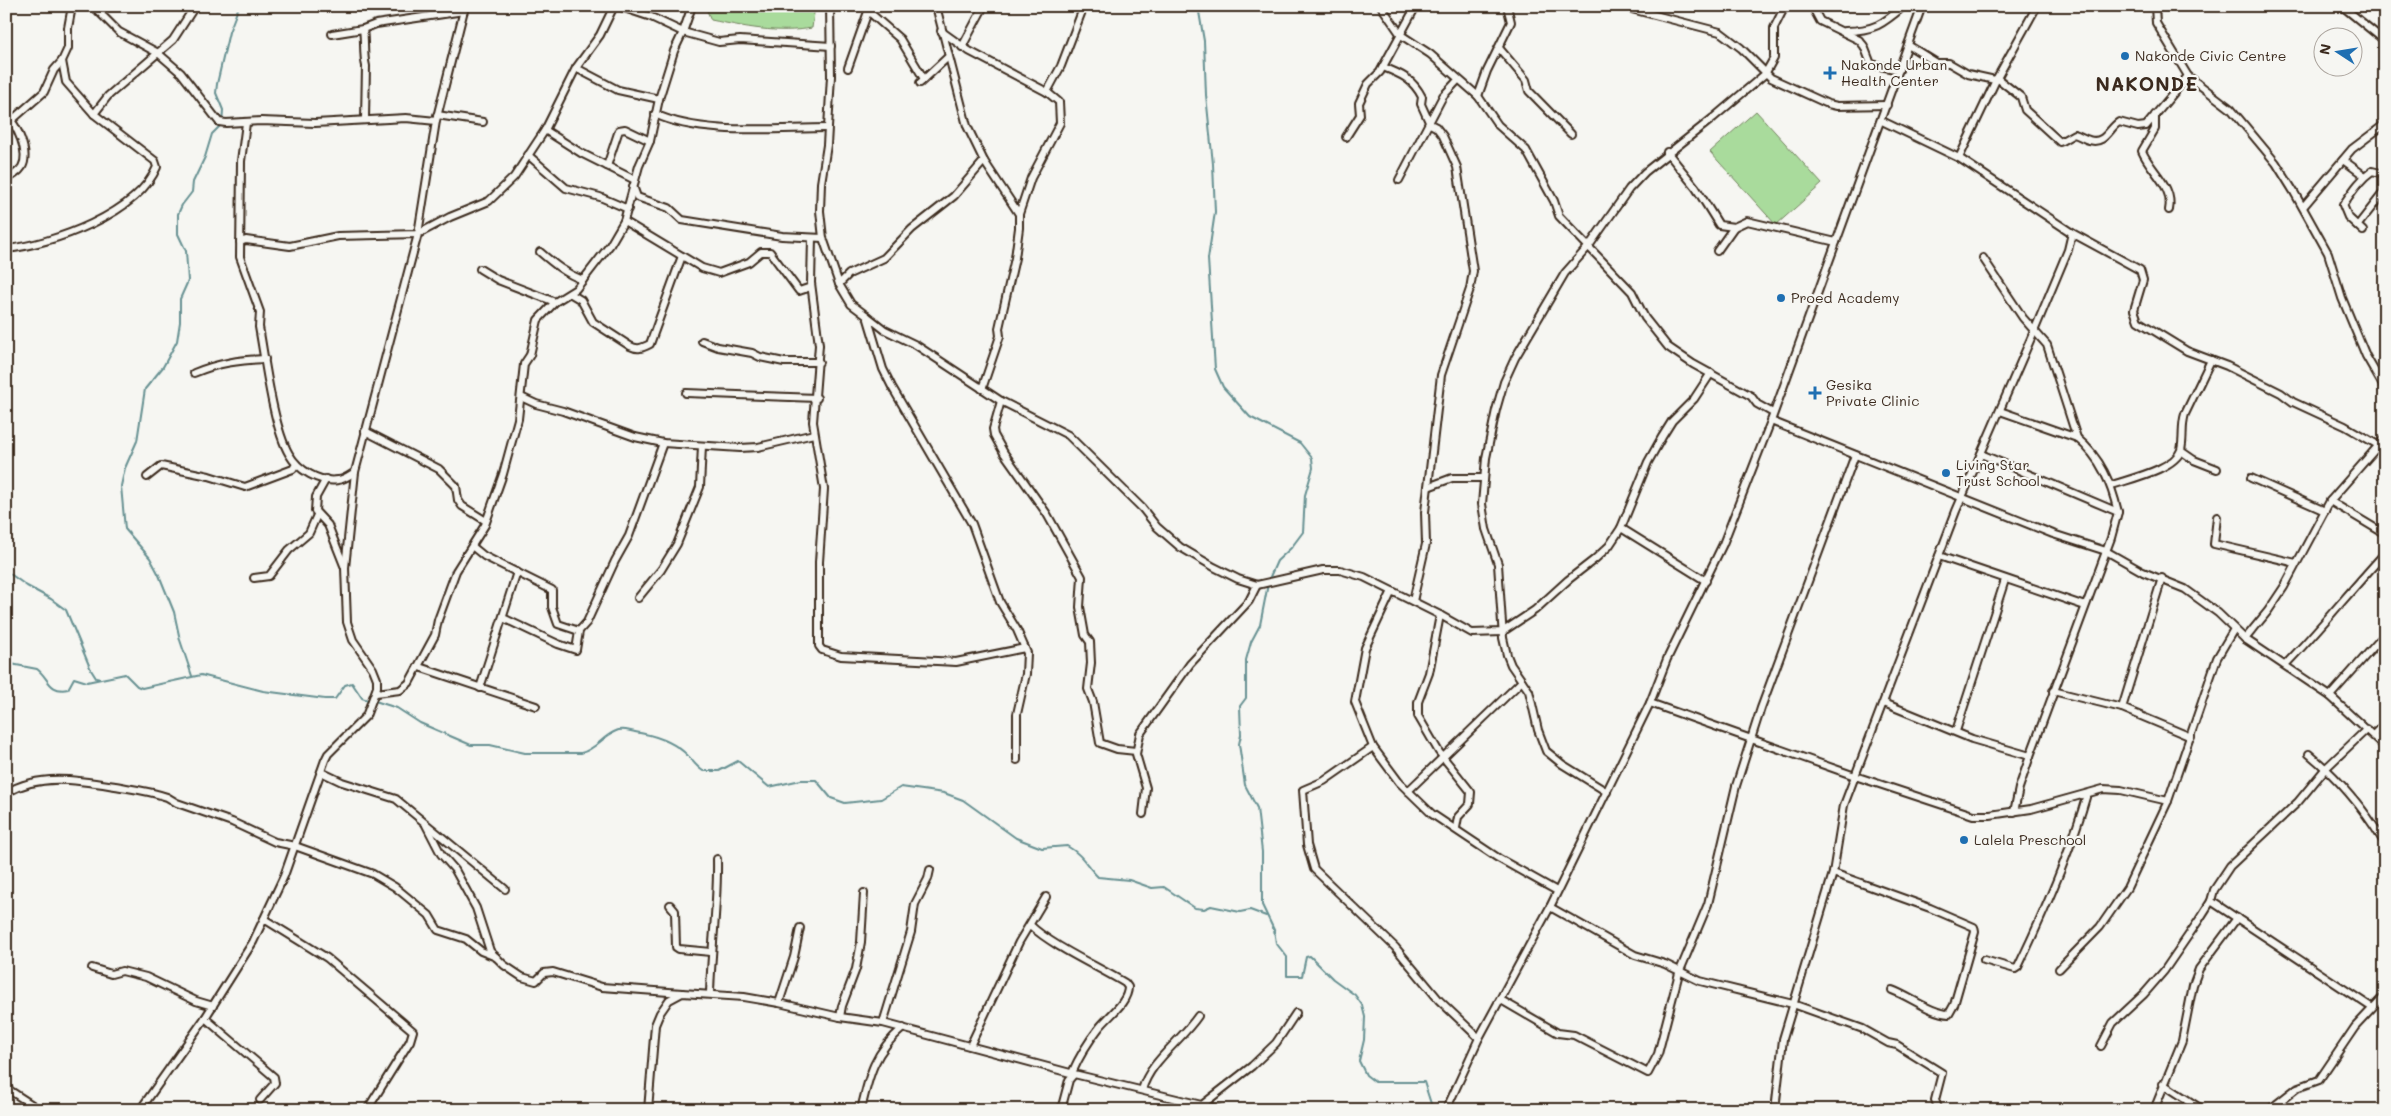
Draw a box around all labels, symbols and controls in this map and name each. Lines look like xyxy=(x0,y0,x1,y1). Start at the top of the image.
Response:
north arrow xyxy=(2314,28,2364,78)
text: N xyxy=(2314,42,2335,56)
place label: Nakonde Civic Centre xyxy=(2135,46,2287,65)
marker: Nakonde Civic Centre xyxy=(2119,50,2131,62)
place label: Nakonde Urban Health Center xyxy=(1841,55,1947,90)
marker: Nakonde Urban Health Center xyxy=(1823,66,1837,80)
district label: NAKONDE xyxy=(2096,71,2198,96)
place label: Proed Academy xyxy=(1791,288,1900,307)
marker: Proed Academy xyxy=(1775,292,1787,304)
place label: Gesika Private Clinic xyxy=(1826,375,1919,410)
marker: Gesika Private Clinic xyxy=(1808,386,1822,400)
place label: Living Star Trust School xyxy=(1956,455,2040,490)
marker: Living Star Trust School xyxy=(1940,467,1952,479)
place label: Lalela Preschool xyxy=(1974,830,2086,849)
marker: Lalela Preschool xyxy=(1958,834,1970,846)

